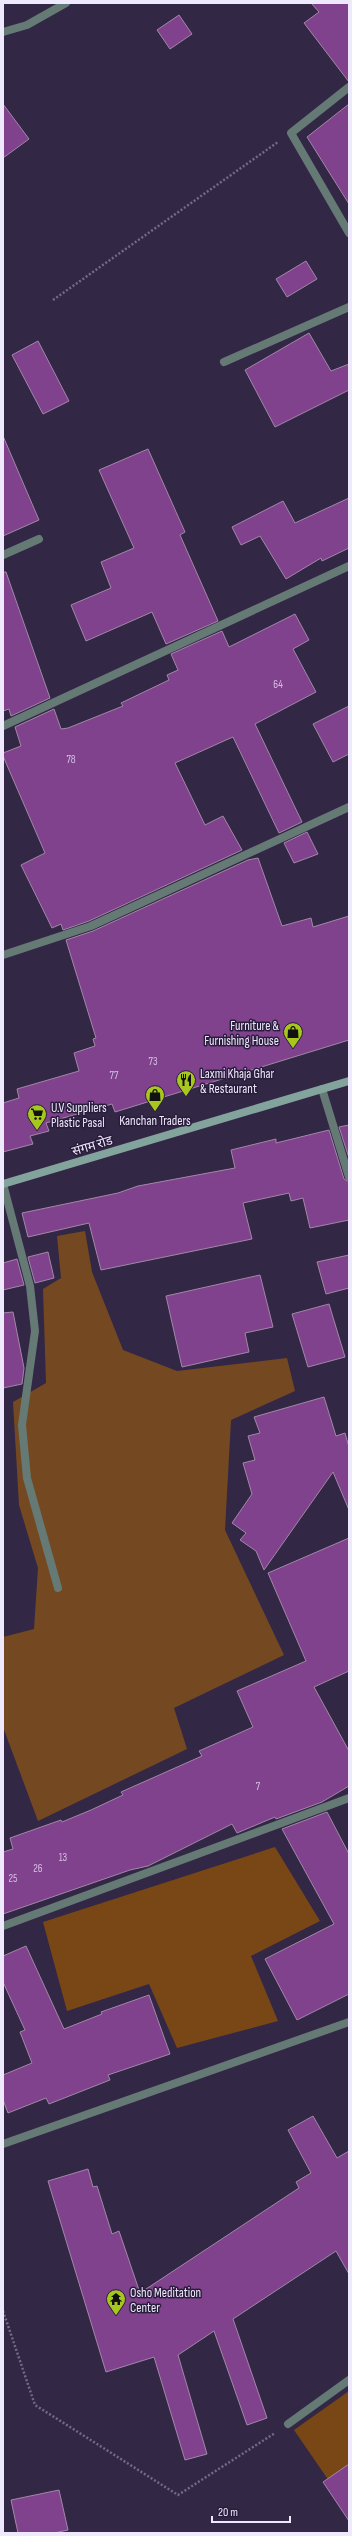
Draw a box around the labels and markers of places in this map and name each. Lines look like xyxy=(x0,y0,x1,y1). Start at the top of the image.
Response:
place label: Furniture & Furnishing House xyxy=(204,1018,279,1049)
shop icon: Furniture & Furnishing House xyxy=(282,1021,304,1049)
place label: Laxmi Khaja Ghar & Restaurant xyxy=(200,1066,274,1097)
restaurant icon: Laxmi Khaja Ghar & Restaurant xyxy=(175,1069,197,1097)
shop icon: Kanchan Traders xyxy=(144,1084,166,1112)
place label: U.V Suppliers Plastic Pasal xyxy=(51,1100,107,1131)
supermarket icon: U.V Suppliers Plastic Pasal xyxy=(26,1103,48,1131)
place label: Kanchan Traders xyxy=(119,1113,191,1129)
place label: Osho Meditation Center xyxy=(130,2285,201,2316)
temple icon: Osho Meditation Center xyxy=(105,2288,127,2316)

